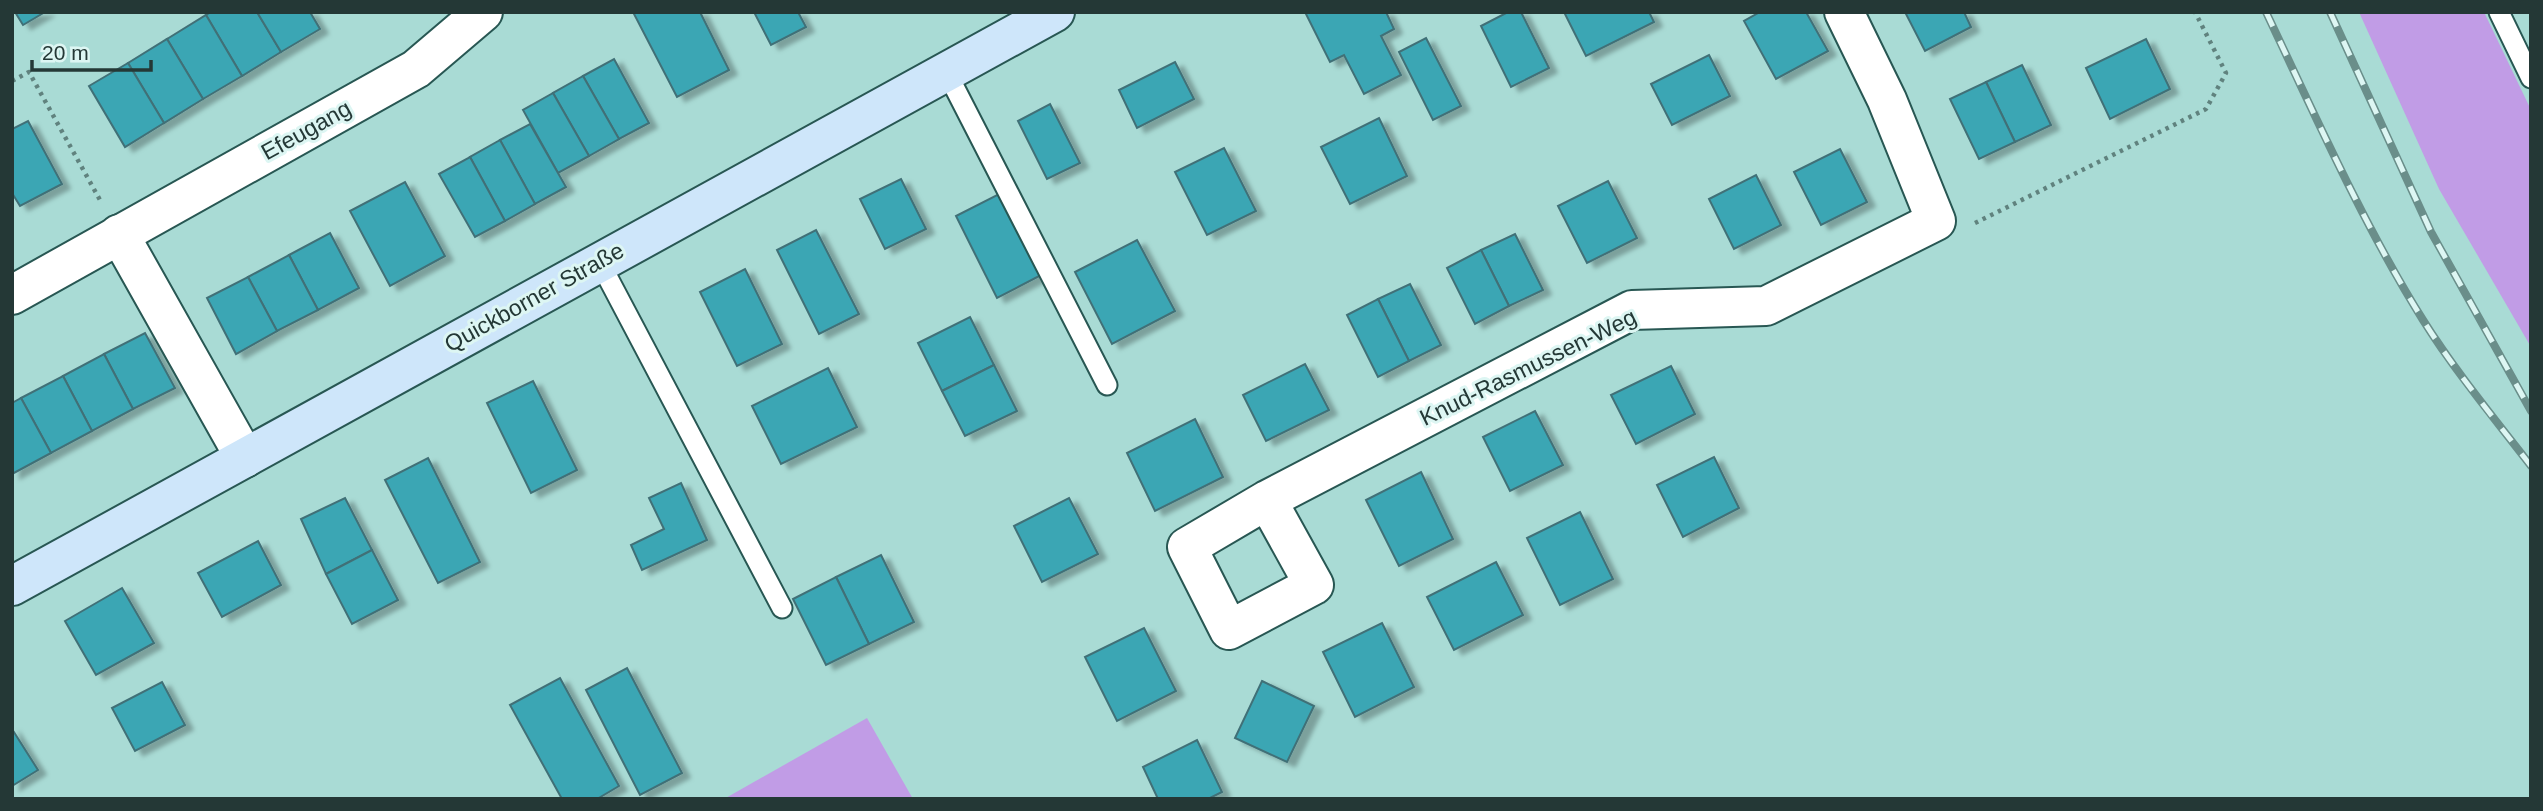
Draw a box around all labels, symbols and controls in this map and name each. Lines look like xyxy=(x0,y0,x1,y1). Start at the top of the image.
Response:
scale bar xyxy=(32,28,150,72)
text: 20 m xyxy=(42,41,89,64)
street label: Efeugang xyxy=(257,95,355,165)
street label: Quickborner Straße xyxy=(440,237,628,357)
street label: Knud-Rasmussen-Weg xyxy=(1416,303,1640,431)

